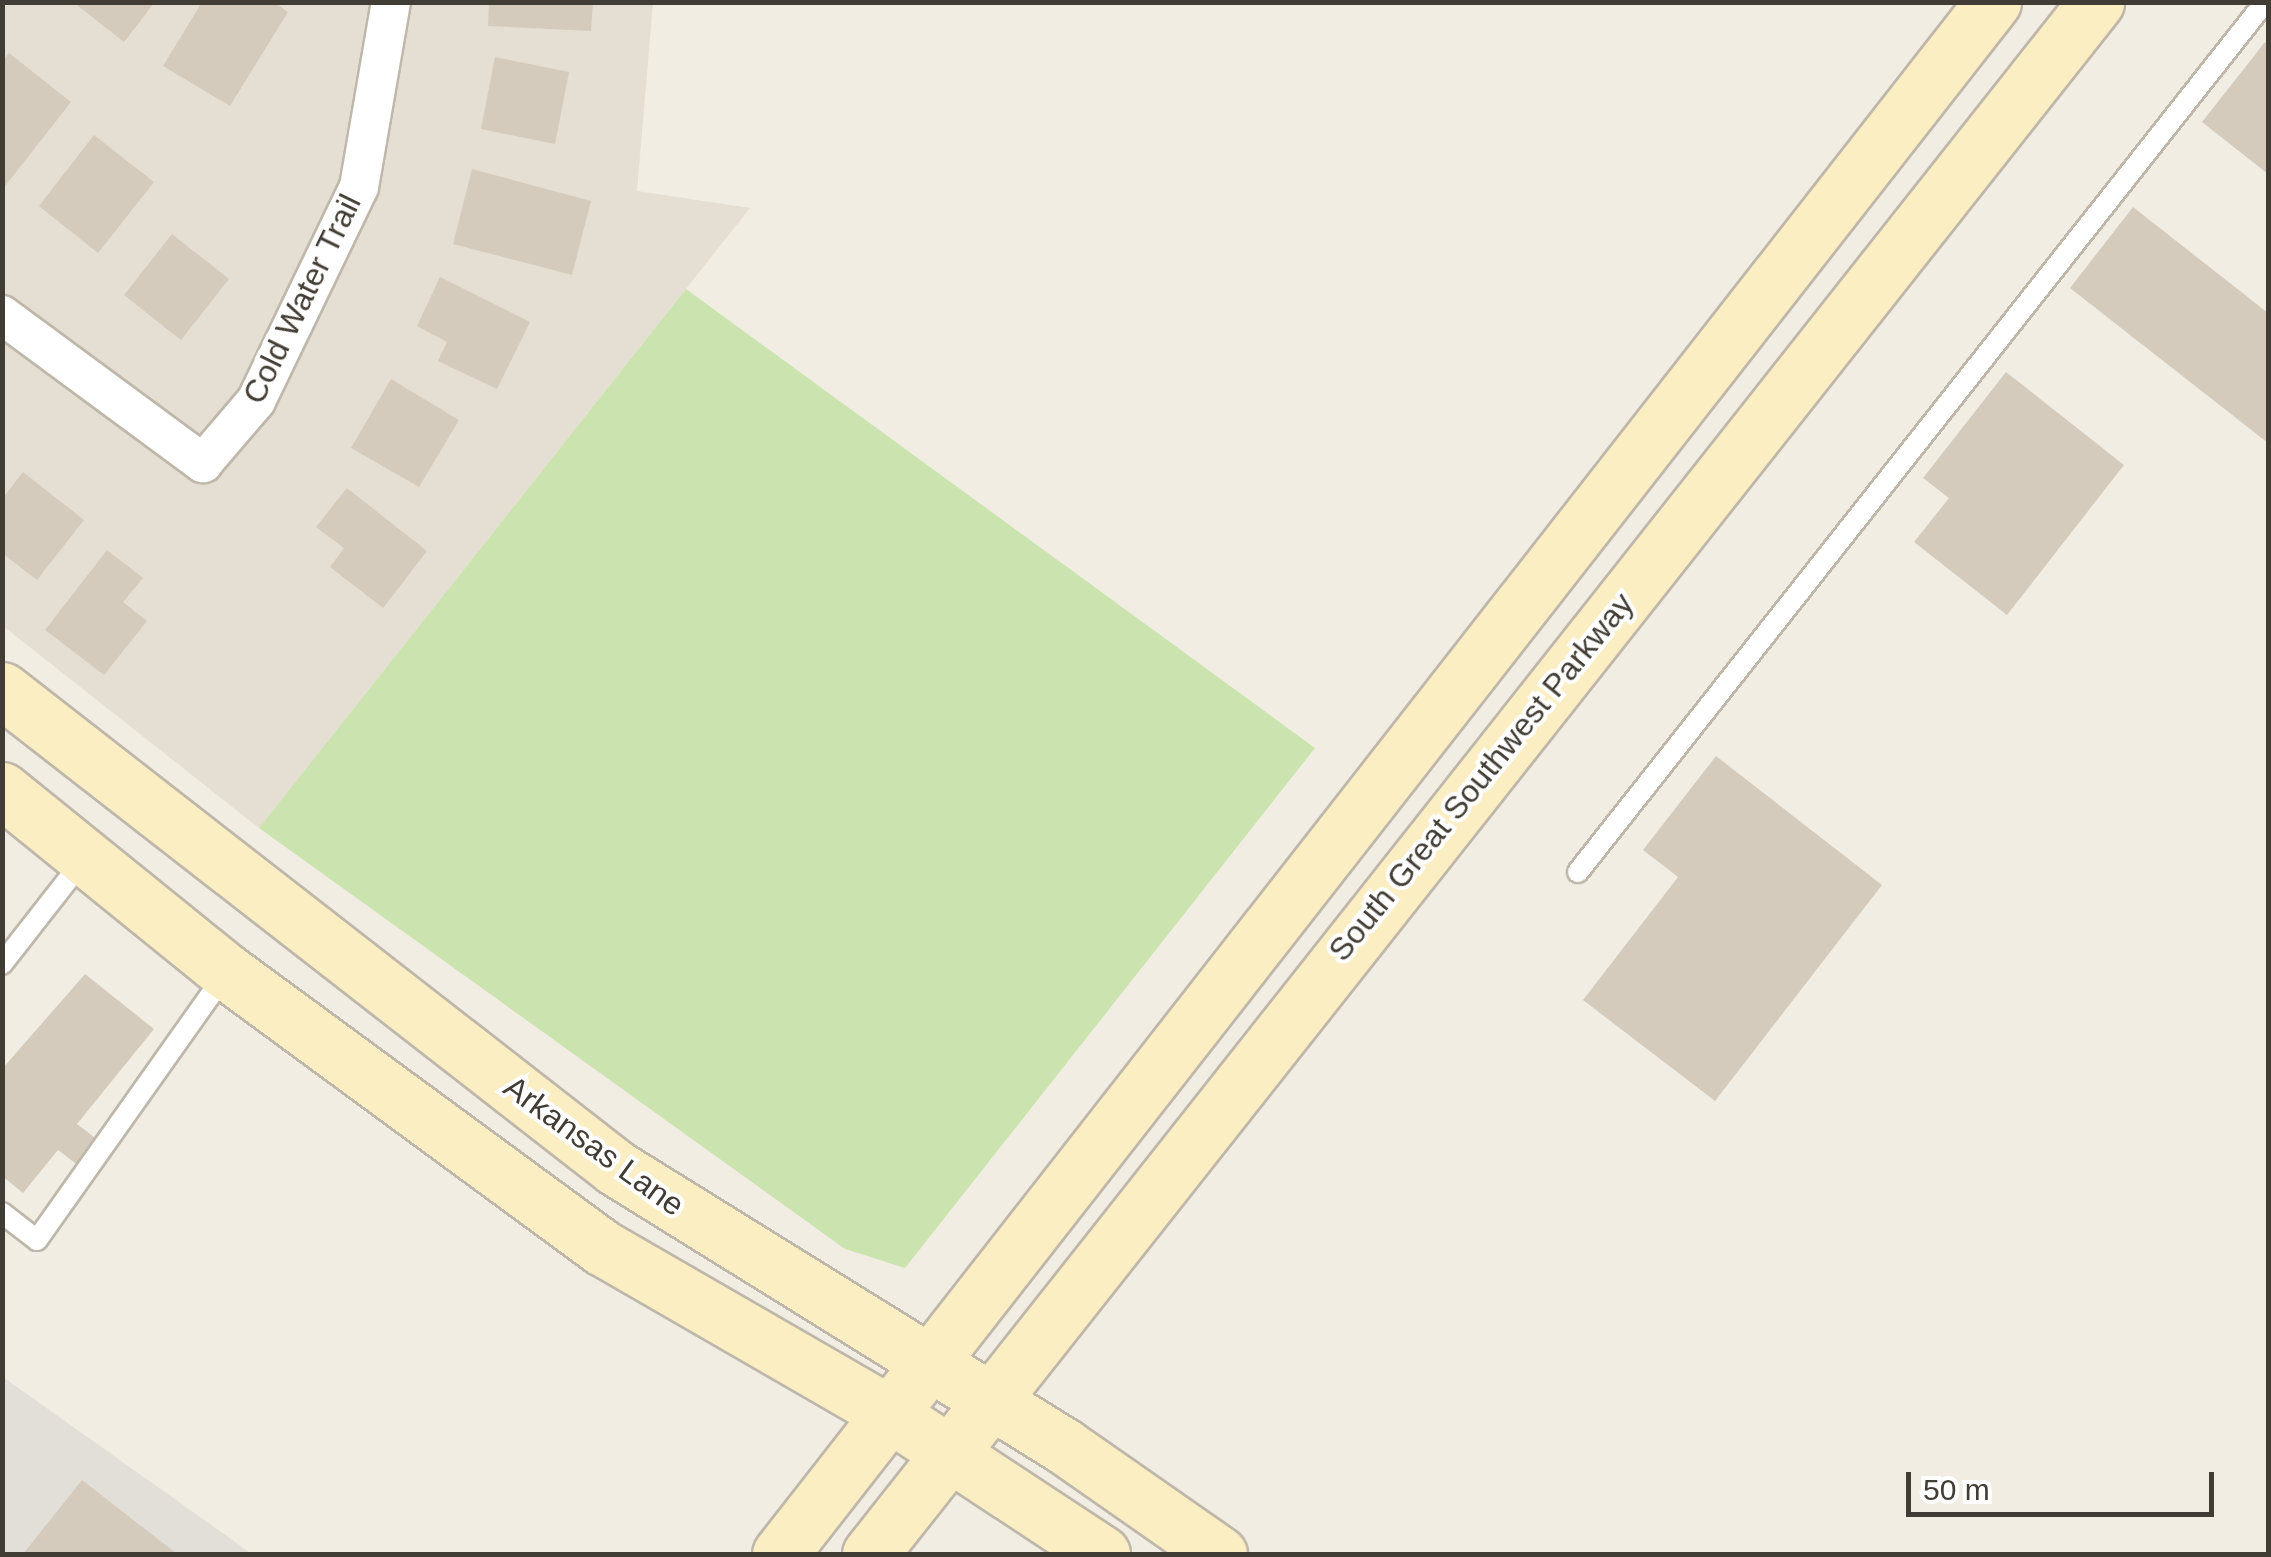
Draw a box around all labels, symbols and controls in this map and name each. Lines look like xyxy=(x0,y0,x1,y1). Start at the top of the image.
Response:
street label: Cold Water Trail xyxy=(235,188,369,410)
street label: South Great Southwest Parkway xyxy=(1321,585,1641,969)
street label: Arkansas Lane xyxy=(496,1068,692,1224)
scale bar xyxy=(1911,1452,2218,1514)
text: 50 m xyxy=(1923,1473,1990,1506)

